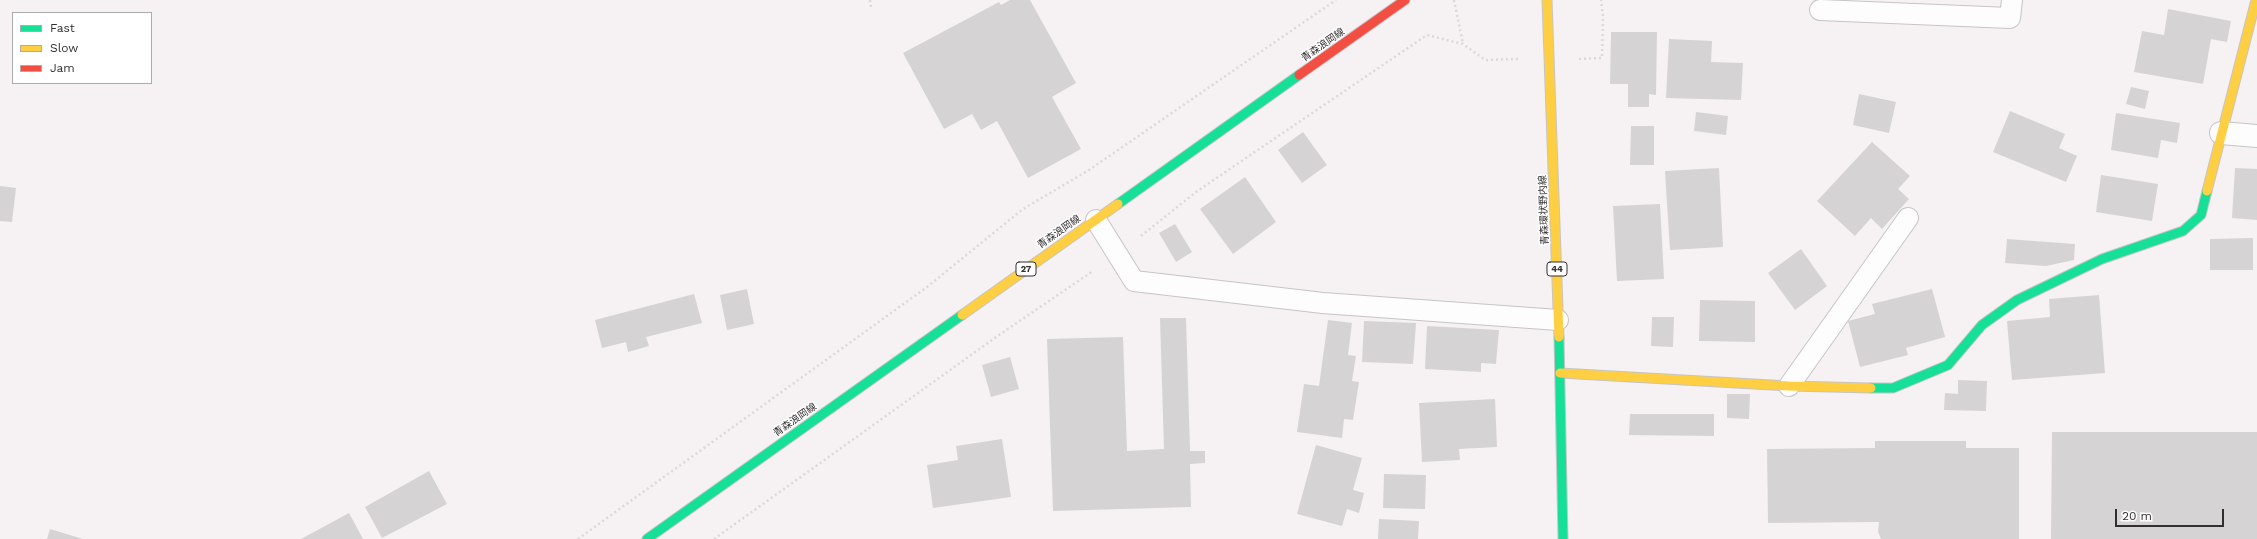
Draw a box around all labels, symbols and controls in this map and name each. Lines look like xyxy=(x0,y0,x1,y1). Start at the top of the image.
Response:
legend xyxy=(12,12,152,84)
text: Fast xyxy=(50,21,75,35)
street label: 青森浪岡線 xyxy=(1299,26,1347,64)
text: Slow xyxy=(50,41,78,55)
text: Jam xyxy=(50,61,75,75)
street label: 青森環状野内線 xyxy=(1537,175,1551,245)
street label: 青森浪岡線 xyxy=(1035,213,1083,251)
road number: 27 xyxy=(1016,262,1036,276)
road number: 44 xyxy=(1547,262,1567,276)
street label: 青森浪岡線 xyxy=(771,401,819,439)
scale bar xyxy=(2117,501,2226,527)
text: 20 m xyxy=(2122,509,2152,523)

